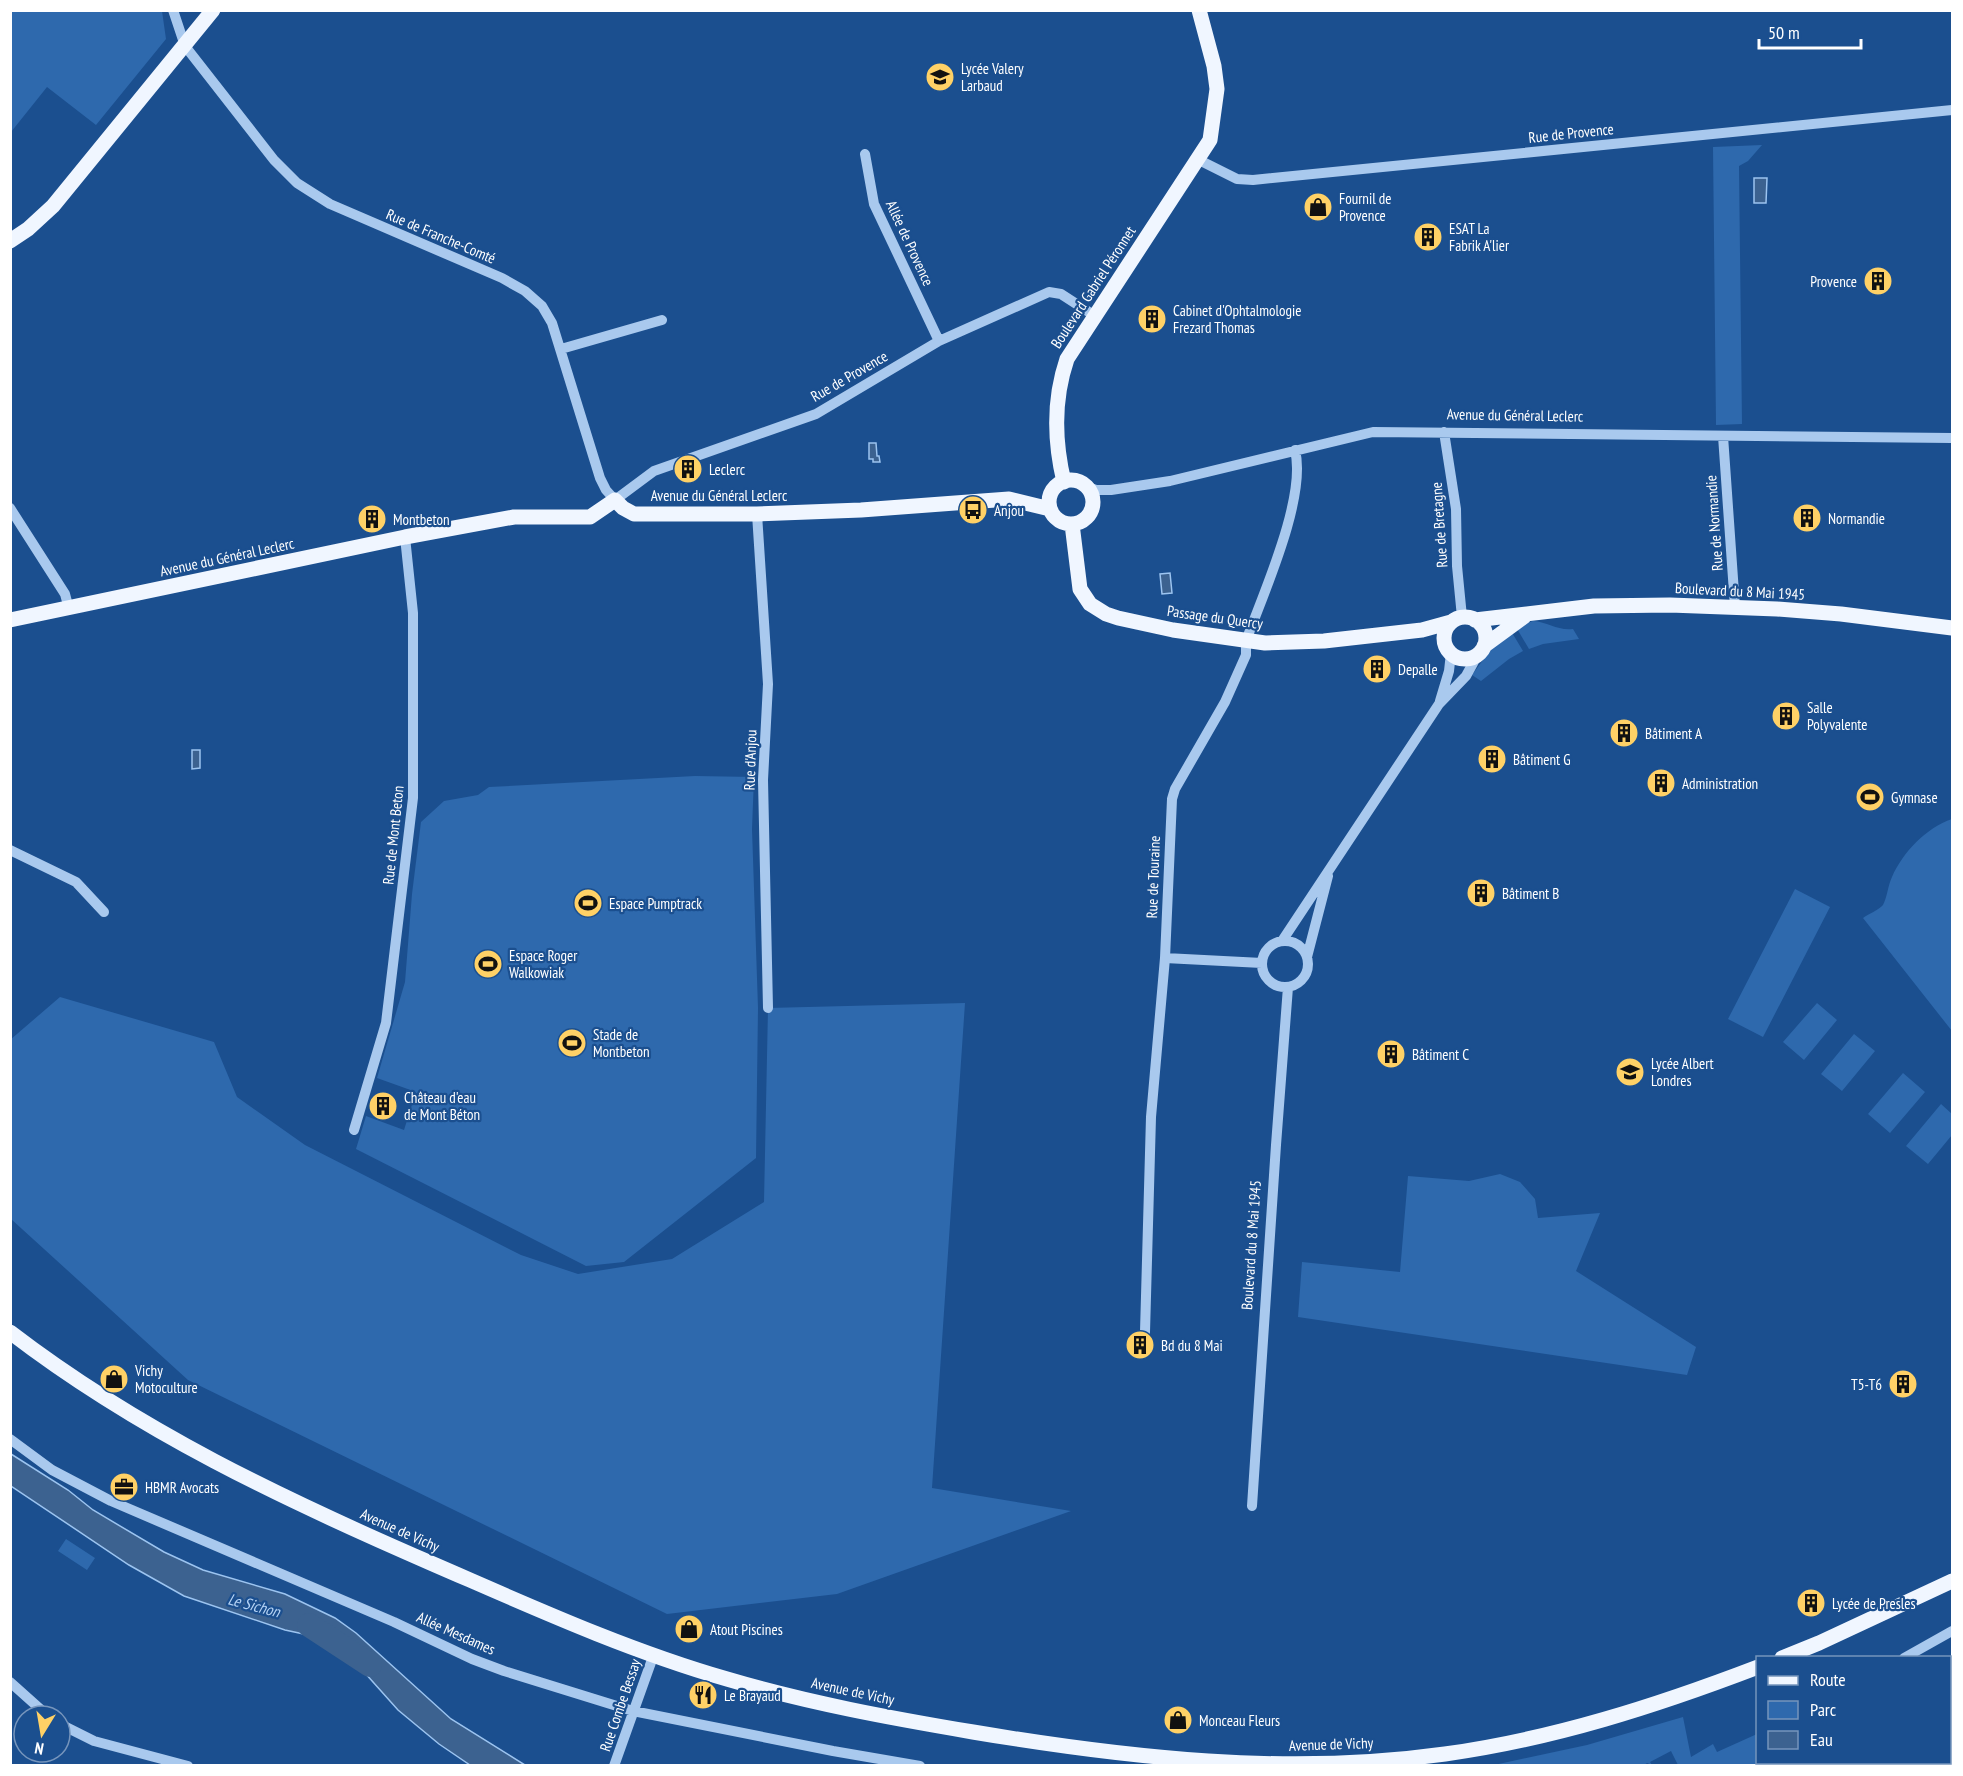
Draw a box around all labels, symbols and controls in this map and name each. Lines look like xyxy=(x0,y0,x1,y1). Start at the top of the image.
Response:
scale bar xyxy=(1759,12,1861,50)
text: 50 m xyxy=(1768,21,1800,44)
place label: Lycée Valery Larbaud xyxy=(961,59,1024,95)
school or university icon: Lycée Valery Larbaud xyxy=(924,61,956,93)
street label: Rue de Provence xyxy=(1527,119,1615,147)
place label: Fournil de Provence xyxy=(1339,189,1392,225)
shop icon: Fournil de Provence xyxy=(1302,191,1334,223)
street label: Allée de Provence xyxy=(882,197,938,289)
street label: Rue de Franche-Comté xyxy=(383,204,499,268)
place label: ESAT La Fabrik A'lier xyxy=(1449,219,1510,255)
building icon: ESAT La Fabrik A'lier xyxy=(1412,221,1444,253)
street label: Boulevard Gabriel Péronnet xyxy=(1046,222,1140,352)
building icon: Provence xyxy=(1862,265,1894,297)
place label: Provence xyxy=(1810,272,1857,291)
place label: Cabinet d'Ophtalmologie Frezard Thomas xyxy=(1173,301,1301,337)
building icon: Cabinet d'Ophtalmologie Frezard Thomas xyxy=(1136,303,1168,335)
street label: Rue de Provence xyxy=(807,346,891,406)
street label: Avenue du Général Leclerc xyxy=(1447,404,1584,426)
building icon: Leclerc xyxy=(672,453,704,485)
place label: Leclerc xyxy=(709,460,746,479)
street label: Rue de Normandie xyxy=(1701,474,1727,572)
street label: Rue de Bretagne xyxy=(1427,482,1451,568)
street label: Avenue du Général Leclerc xyxy=(651,486,788,505)
bus stop icon: Anjou xyxy=(957,494,989,526)
place label: Anjou xyxy=(994,501,1024,520)
building icon: Normandie xyxy=(1791,502,1823,534)
building icon: Montbeton xyxy=(356,503,388,535)
place label: Normandie xyxy=(1828,509,1885,528)
place label: Montbeton xyxy=(393,510,450,529)
street label: Avenue du Général Leclerc xyxy=(158,533,296,580)
street label: Boulevard du 8 Mai 1945 xyxy=(1674,578,1806,604)
street label: Passage du Quercy xyxy=(1166,601,1264,633)
building icon: Depalle xyxy=(1361,653,1393,685)
place label: Depalle xyxy=(1398,660,1438,679)
place label: Salle Polyvalente xyxy=(1807,698,1867,734)
building icon: Salle Polyvalente xyxy=(1770,700,1802,732)
building icon: Bâtiment A xyxy=(1608,717,1640,749)
place label: Bâtiment A xyxy=(1645,724,1703,743)
street label: Rue d'Anjou xyxy=(739,729,761,791)
building icon: Bâtiment G xyxy=(1476,743,1508,775)
place label: Bâtiment G xyxy=(1513,750,1571,769)
building icon: Administration xyxy=(1645,767,1677,799)
place label: Administration xyxy=(1682,774,1758,793)
sports icon: Gymnase xyxy=(1854,781,1886,813)
street label: Rue de Mont Beton xyxy=(378,785,408,885)
place label: Gymnase xyxy=(1891,788,1938,807)
street label: Rue de Touraine xyxy=(1142,835,1164,919)
building icon: Bâtiment B xyxy=(1465,877,1497,909)
place label: Bâtiment B xyxy=(1502,884,1559,903)
sports icon: Espace Pumptrack xyxy=(572,887,604,919)
place label: Espace Pumptrack xyxy=(609,894,702,913)
place label: Espace Roger Walkowiak xyxy=(509,946,578,982)
sports icon: Espace Roger Walkowiak xyxy=(472,948,504,980)
place label: Stade de Montbeton xyxy=(593,1025,650,1061)
sports icon: Stade de Montbeton xyxy=(556,1027,588,1059)
building icon: Bâtiment C xyxy=(1375,1038,1407,1070)
place label: Bâtiment C xyxy=(1412,1045,1469,1064)
place label: Lycée Albert Londres xyxy=(1651,1054,1714,1090)
school or university icon: Lycée Albert Londres xyxy=(1614,1056,1646,1088)
place label: Château d'eau de Mont Béton xyxy=(404,1088,480,1124)
building icon: Château d'eau de Mont Béton xyxy=(367,1090,399,1122)
street label: Boulevard du 8 Mai 1945 xyxy=(1237,1179,1265,1311)
building icon: Bd du 8 Mai xyxy=(1124,1329,1156,1361)
place label: Bd du 8 Mai xyxy=(1161,1336,1223,1355)
place label: Vichy Motoculture xyxy=(134,1361,198,1397)
shop icon: Vichy Motoculture xyxy=(98,1363,130,1395)
building icon: T5-T6 xyxy=(1887,1368,1919,1400)
place label: T5-T6 xyxy=(1851,1375,1882,1394)
office icon: HBMR Avocats xyxy=(108,1471,140,1503)
place label: HBMR Avocats xyxy=(145,1478,219,1497)
street label: Avenue de Vichy xyxy=(358,1504,443,1556)
building icon: Lycée de Presles xyxy=(1795,1587,1827,1619)
water label: Le Sichon xyxy=(226,1588,283,1622)
place label: Lycée de Presles xyxy=(1832,1594,1916,1613)
street label: Allée Mesdames xyxy=(414,1607,498,1659)
shop icon: Atout Piscines xyxy=(673,1613,705,1645)
place label: Atout Piscines xyxy=(710,1620,783,1639)
street label: Rue Combe Bessay xyxy=(595,1656,645,1754)
legend xyxy=(1756,1656,1951,1764)
text: Route xyxy=(1810,1668,1846,1691)
street label: Avenue de Vichy xyxy=(810,1673,897,1709)
restaurant icon: Le Brayaud xyxy=(687,1679,719,1711)
place label: Le Brayaud xyxy=(724,1686,781,1705)
text: Parc xyxy=(1810,1698,1837,1721)
north arrow xyxy=(12,1704,72,1764)
shop icon: Monceau Fleurs xyxy=(1162,1704,1194,1736)
place label: Monceau Fleurs xyxy=(1199,1711,1280,1730)
text: Eau xyxy=(1810,1728,1833,1751)
street label: Avenue de Vichy xyxy=(1288,1733,1374,1755)
text: N xyxy=(33,1738,45,1759)

